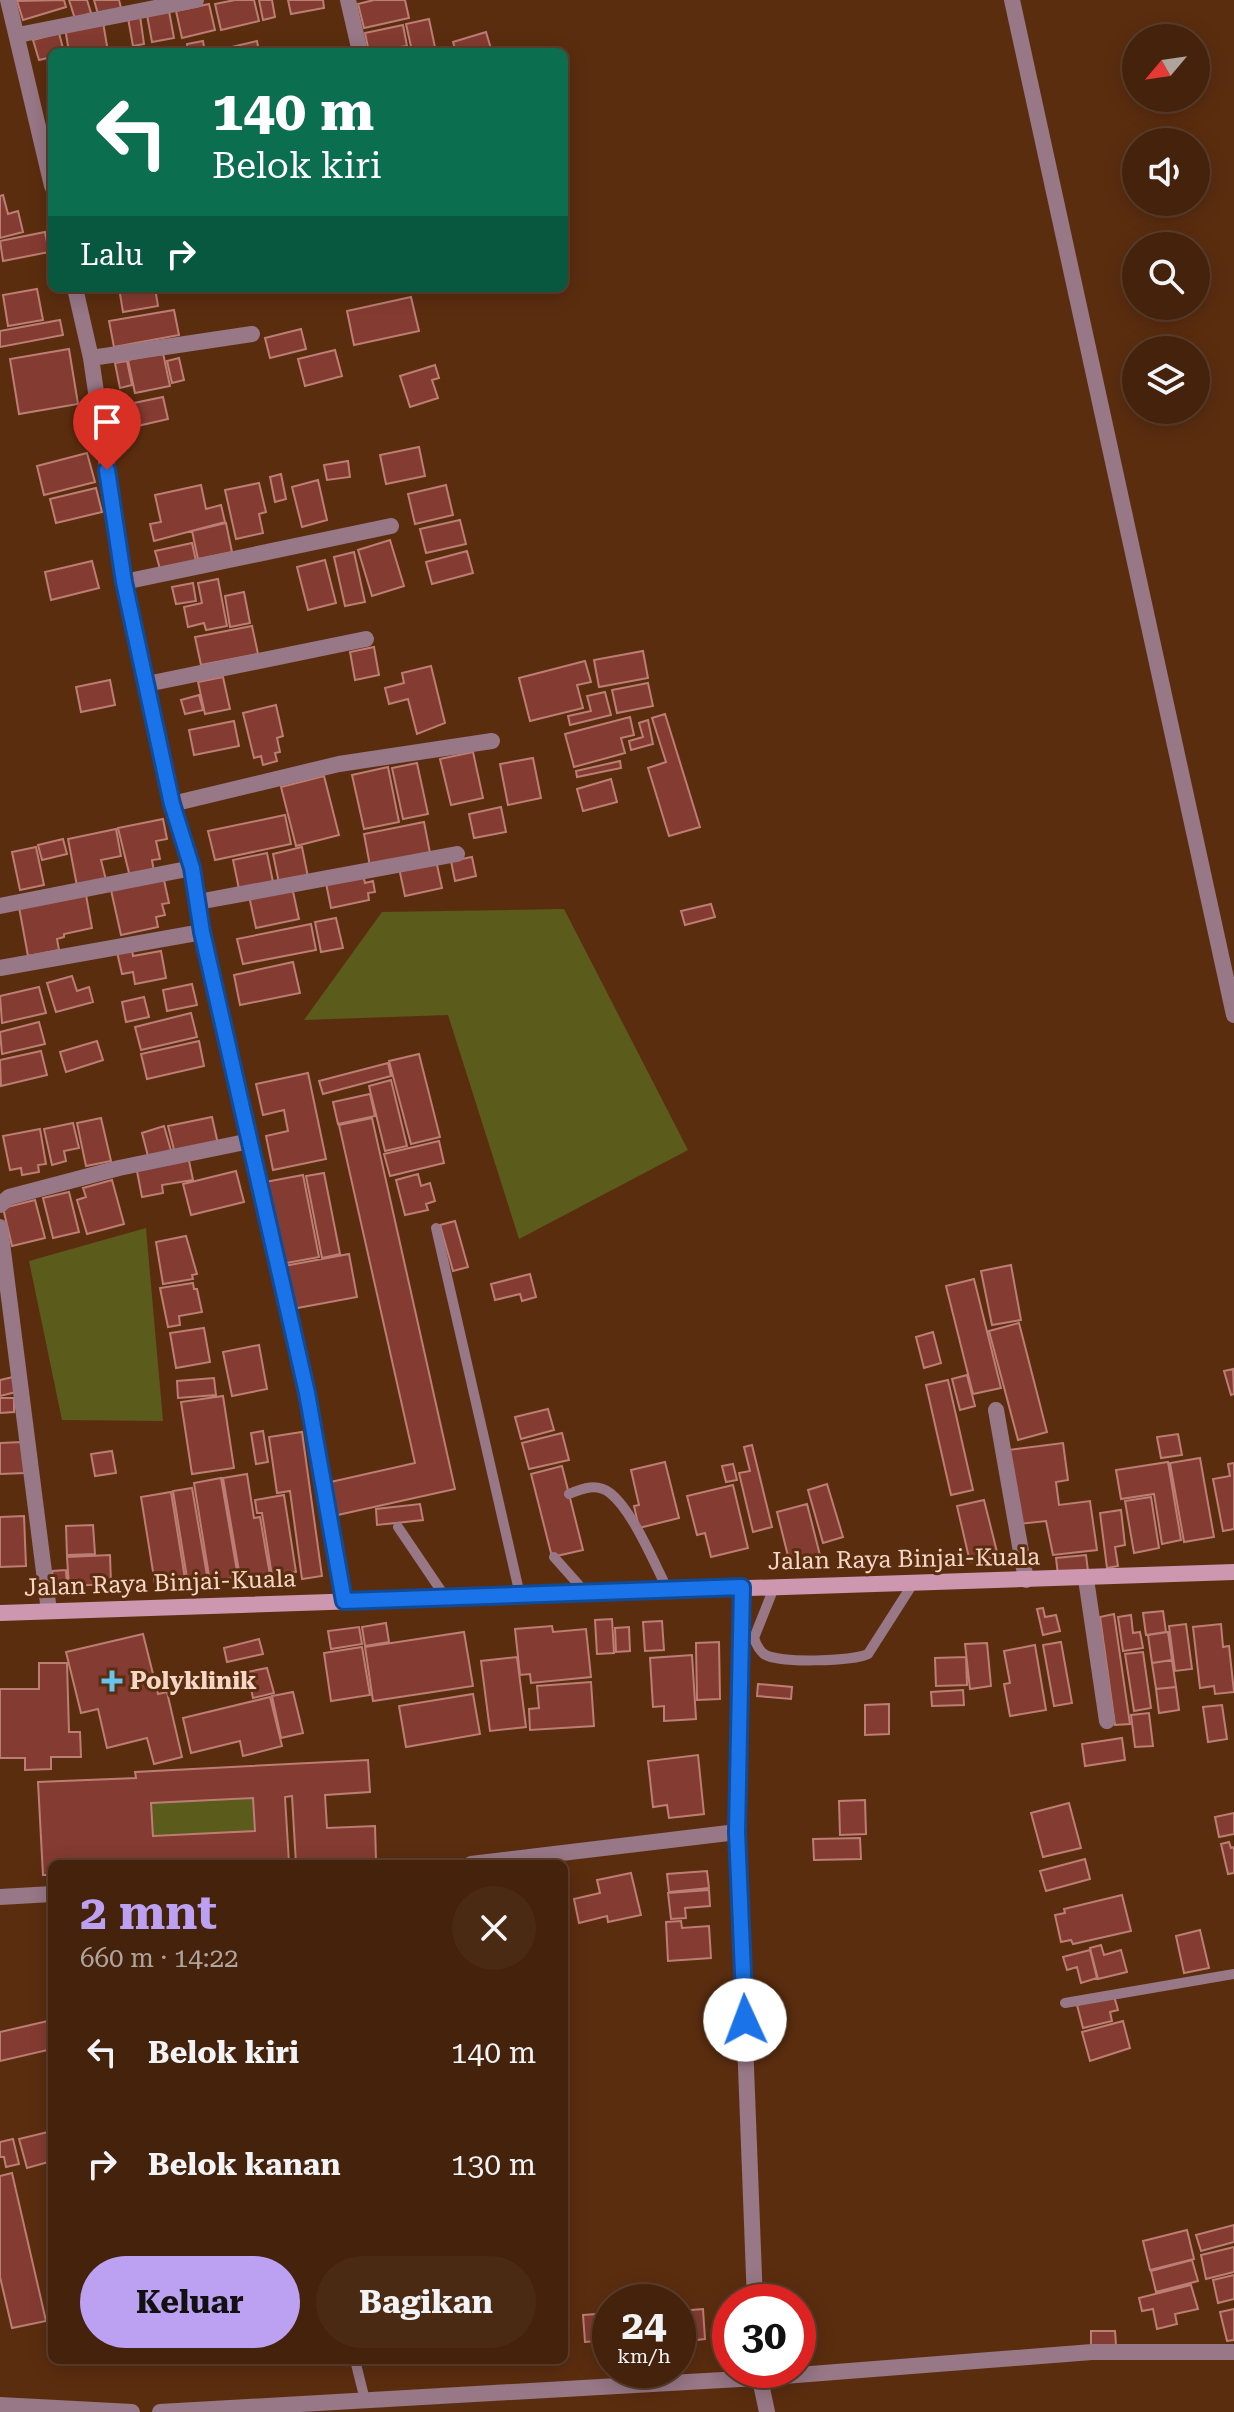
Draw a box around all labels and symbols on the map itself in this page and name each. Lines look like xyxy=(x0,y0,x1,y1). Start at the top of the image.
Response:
north arrow xyxy=(1122,24,1210,112)
pin xyxy=(73,388,141,470)
street label: Jalan Raya Binjai-Kuala xyxy=(768,1543,1040,1575)
street label: Jalan Raya Binjai-Kuala xyxy=(23,1564,297,1602)
place label: Polyklinik xyxy=(130,1667,257,1695)
marker: Polyklinik xyxy=(101,1670,123,1692)
position arrow xyxy=(703,1978,787,2062)
speed limit sign: 30 xyxy=(712,2284,816,2388)

